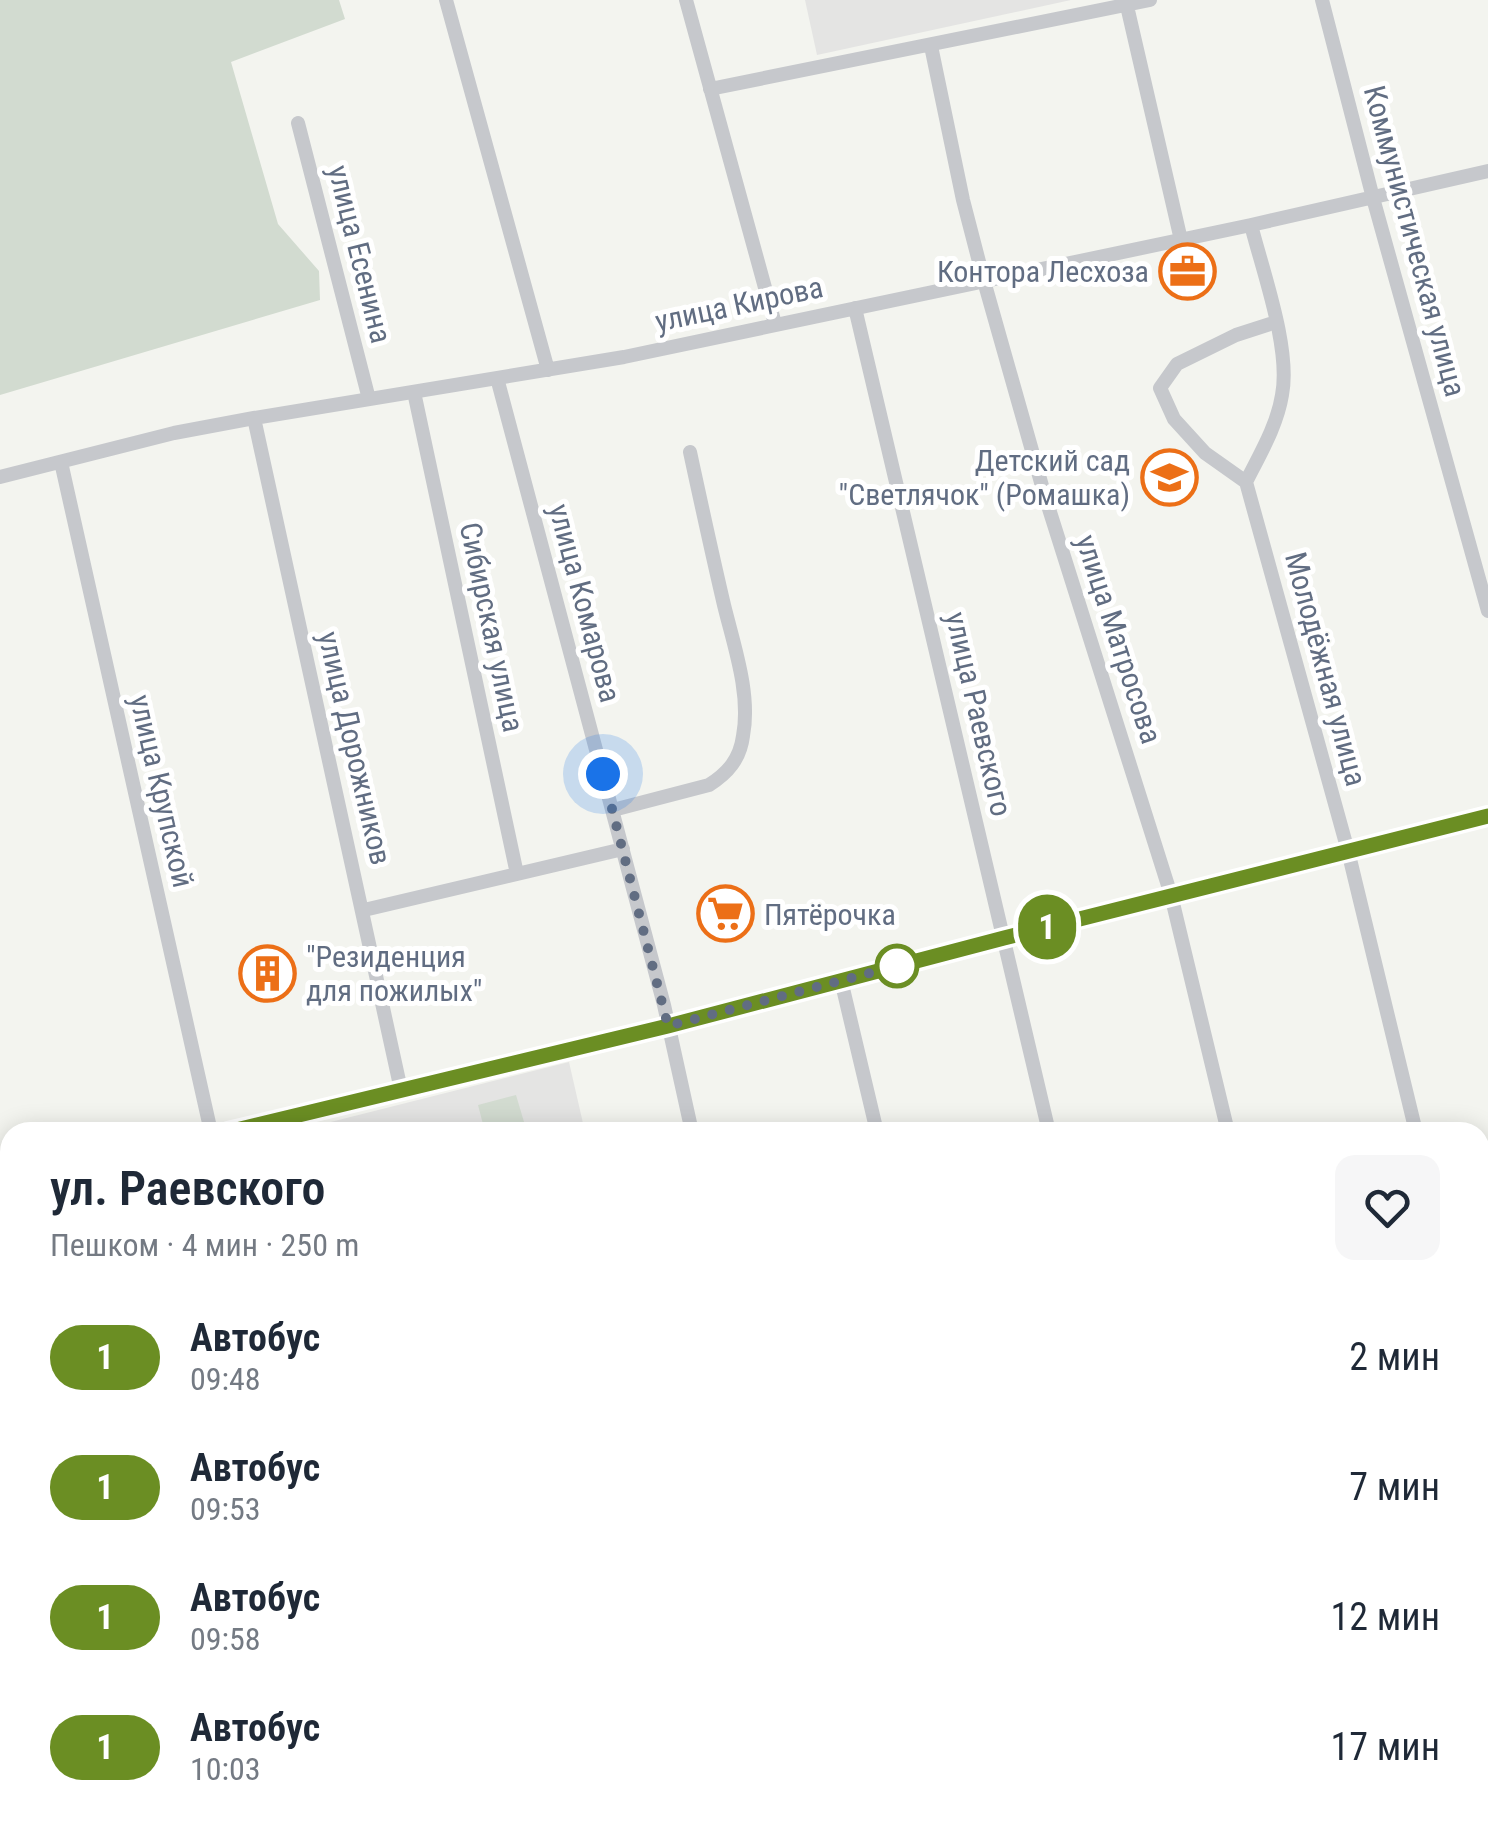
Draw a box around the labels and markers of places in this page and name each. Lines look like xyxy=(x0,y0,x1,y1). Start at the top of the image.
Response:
office icon: Контора Лесхоза xyxy=(1158,241,1218,301)
place label: Контора Лесхоза xyxy=(937,254,1149,289)
place label: Детский сад "Светлячок" (Ромашка) xyxy=(839,443,1130,512)
school or university icon: Детский сад "Светлячок" (Ромашка) xyxy=(1139,447,1199,507)
supermarket icon: Пятёрочка xyxy=(695,884,755,944)
place label: Пятёрочка xyxy=(764,897,896,932)
place label: "Резиденция для пожилых" xyxy=(306,939,482,1008)
building icon: "Резиденция для пожилых" xyxy=(237,943,297,1003)
unlabelled marker xyxy=(876,945,918,987)

